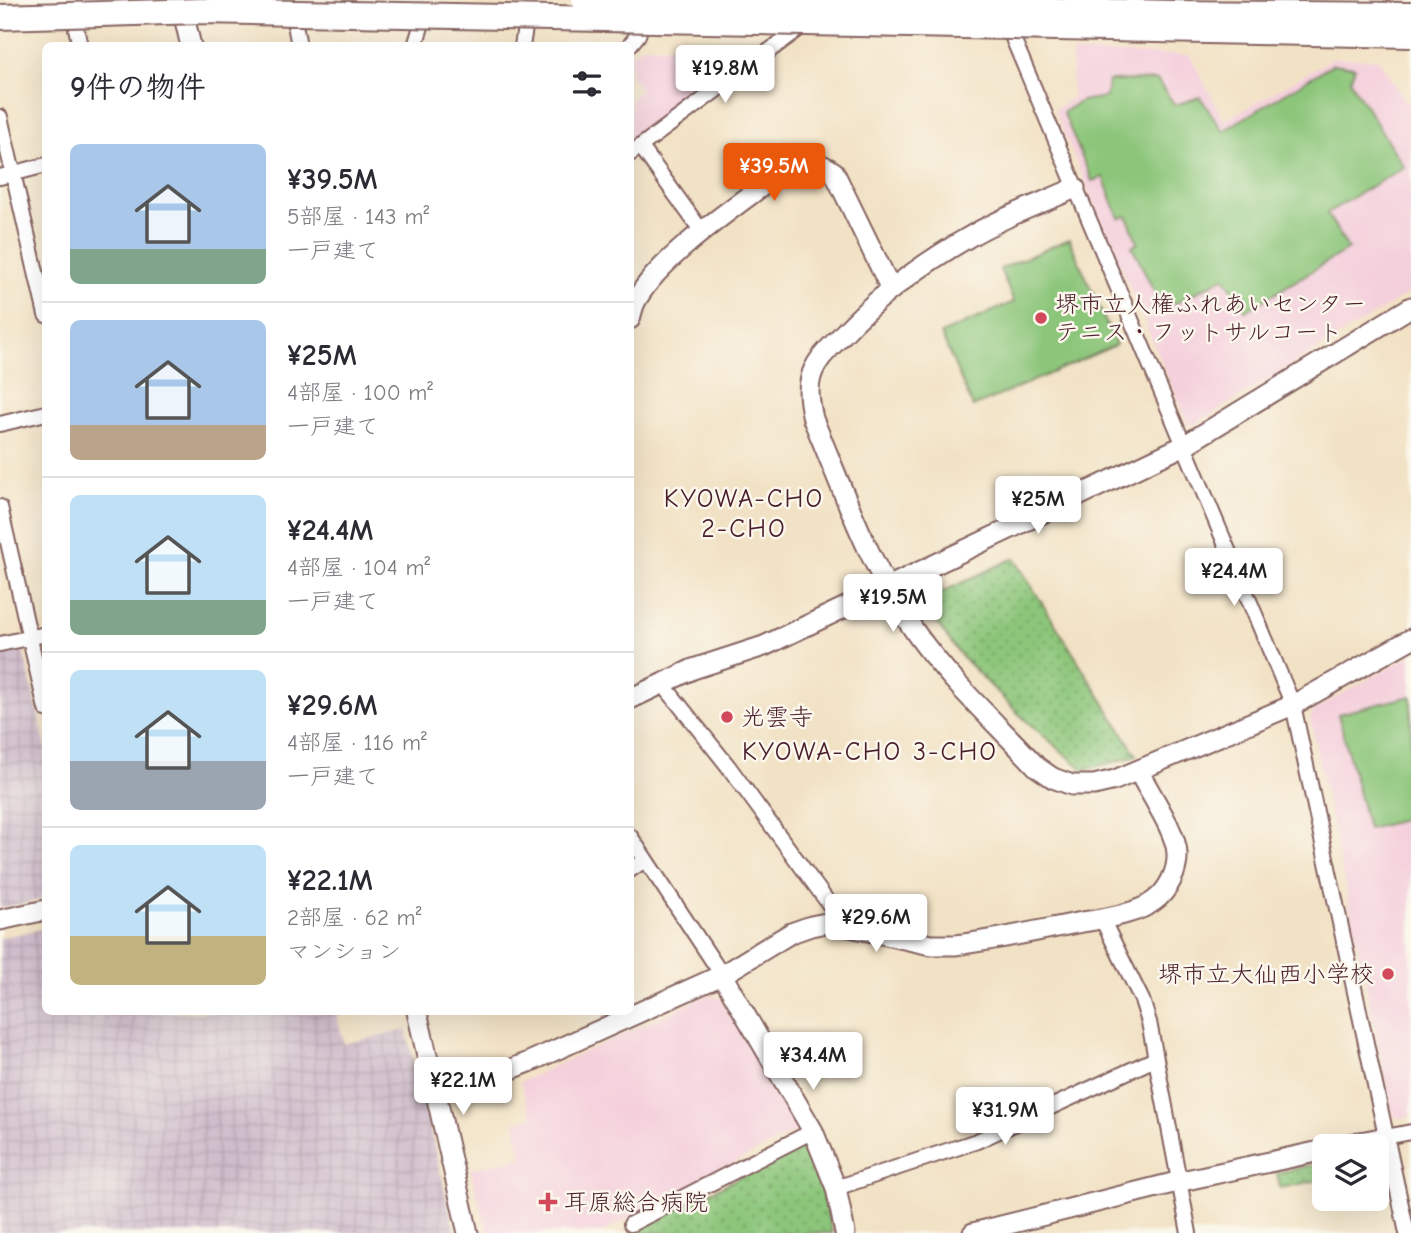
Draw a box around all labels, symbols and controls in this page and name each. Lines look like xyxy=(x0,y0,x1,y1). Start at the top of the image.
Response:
pin: ¥19.8M xyxy=(668,46,782,105)
text: ¥19.8M xyxy=(692,54,758,81)
icon: filters xyxy=(568,65,606,103)
text: 9件の物件 xyxy=(70,70,206,105)
pin: ¥39.5M xyxy=(717,144,831,203)
text: ¥39.5M xyxy=(739,152,809,179)
text: ¥39.5M xyxy=(287,162,378,197)
icon: home xyxy=(126,172,210,256)
text: 5部屋 · 143 m² xyxy=(287,203,429,230)
text: 一戸建て xyxy=(287,237,379,264)
place label: 堺市立人権ふれあいセンター テニス・フットサルコート xyxy=(1055,290,1366,346)
marker: 堺市立人権ふれあいセンター テニス・フットサルコート xyxy=(1033,310,1049,326)
text: ¥25M xyxy=(287,338,357,373)
icon: home xyxy=(126,348,210,432)
text: 4部屋 · 100 m² xyxy=(287,379,433,406)
text: 一戸建て xyxy=(287,413,379,440)
pin: ¥25M xyxy=(997,476,1079,536)
district label: KYOWA-CHO 2-CHO xyxy=(664,484,824,544)
text: ¥25M xyxy=(1011,485,1065,512)
text: ¥24.4M xyxy=(287,513,374,548)
icon: home xyxy=(126,523,210,607)
pin: ¥24.4M xyxy=(1177,548,1291,608)
text: 4部屋 · 104 m² xyxy=(287,554,430,581)
text: ¥24.4M xyxy=(1201,557,1267,584)
pin: ¥19.5M xyxy=(836,574,950,634)
text: ¥19.5M xyxy=(859,583,927,610)
text: 一戸建て xyxy=(287,588,379,615)
text: ¥29.6M xyxy=(287,688,378,723)
icon: home xyxy=(126,698,210,782)
place label: 光雲寺 xyxy=(741,703,813,731)
marker: 光雲寺 xyxy=(719,709,735,725)
text: 4部屋 · 116 m² xyxy=(287,729,427,756)
district label: KYOWA-CHO 3-CHO xyxy=(742,737,998,767)
text: 一戸建て xyxy=(287,763,379,790)
text: ¥22.1M xyxy=(287,863,373,898)
icon: home xyxy=(126,873,210,957)
pin: ¥29.6M xyxy=(819,894,933,954)
text: ¥29.6M xyxy=(841,903,911,930)
text: 2部屋 · 62 m² xyxy=(287,904,421,931)
text: マンション xyxy=(287,938,401,965)
place label: 堺市立大仙西小学校 xyxy=(1158,960,1374,988)
marker: 堺市立大仙西小学校 xyxy=(1380,966,1396,982)
pin: ¥34.4M xyxy=(756,1032,870,1092)
text: ¥34.4M xyxy=(780,1041,846,1068)
pin: ¥22.1M xyxy=(406,1058,520,1117)
text: ¥22.1M xyxy=(430,1066,496,1093)
pin: ¥31.9M xyxy=(948,1088,1062,1147)
text: ¥31.9M xyxy=(972,1096,1038,1123)
map controls xyxy=(1312,1134,1389,1211)
button: layers xyxy=(1312,1134,1389,1211)
place label: 耳原総合病院 xyxy=(564,1188,708,1216)
marker: 耳原総合病院 xyxy=(538,1192,558,1212)

